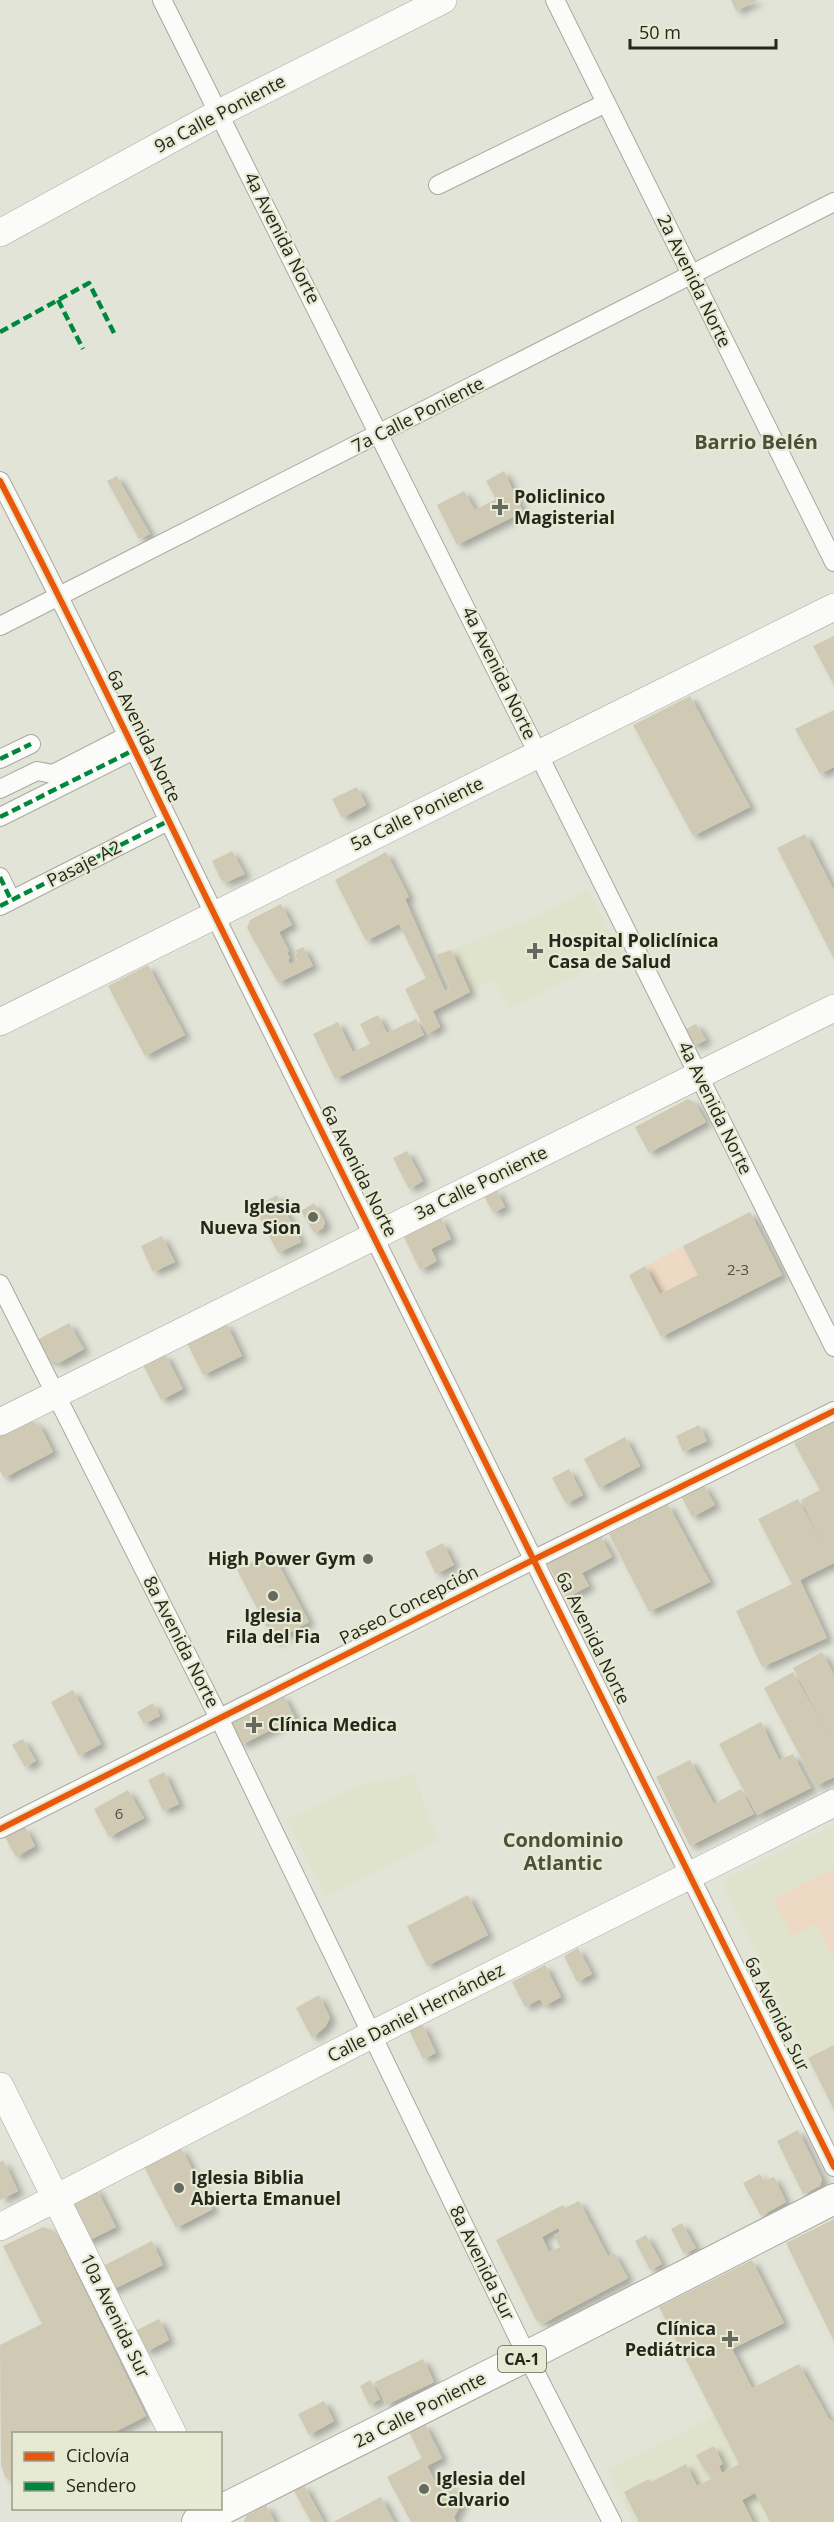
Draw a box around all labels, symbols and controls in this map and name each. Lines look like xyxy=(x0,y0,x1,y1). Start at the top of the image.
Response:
scale bar xyxy=(630,12,776,50)
text: 50 m xyxy=(639,20,681,44)
street label: 9a Calle Poniente xyxy=(150,68,289,158)
street label: 4a Avenida Norte xyxy=(239,168,326,308)
street label: 2a Avenida Norte xyxy=(652,210,737,351)
street label: 7a Calle Poniente xyxy=(347,370,488,458)
district label: Barrio Belén xyxy=(694,428,818,455)
place label: Policlinico Magisterial xyxy=(514,484,615,529)
marker: Policlinico Magisterial xyxy=(491,498,509,516)
street label: 4a Avenida Norte xyxy=(457,602,542,743)
street label: 6a Avenida Norte xyxy=(102,665,187,806)
street label: 5a Calle Poniente xyxy=(346,771,487,856)
street label: Pasaje A2 xyxy=(42,834,125,892)
place label: Hospital Policlínica Casa de Salud xyxy=(548,928,719,973)
marker: Hospital Policlínica Casa de Salud xyxy=(526,942,544,960)
street label: 4a Avenida Norte xyxy=(673,1037,758,1178)
street label: 6a Avenida Norte xyxy=(316,1101,403,1241)
street label: 3a Calle Poniente xyxy=(410,1140,551,1225)
place label: Iglesia Nueva Sion xyxy=(200,1194,301,1239)
marker: Iglesia Nueva Sion xyxy=(306,1210,320,1224)
house number: 2-3 xyxy=(727,1259,749,1279)
place label: High Power Gym xyxy=(208,1546,356,1570)
marker: High Power Gym xyxy=(361,1552,375,1566)
street label: Paseo Concepción xyxy=(335,1559,482,1650)
street label: 6a Avenida Norte xyxy=(551,1567,636,1708)
street label: 8a Avenida Norte xyxy=(138,1572,225,1712)
marker: Iglesia Fila del Fia xyxy=(266,1589,280,1603)
place label: Iglesia Fila del Fia xyxy=(226,1603,320,1648)
place label: Clínica Medica xyxy=(268,1712,397,1736)
marker: Clínica Medica xyxy=(245,1716,263,1734)
house number: 6 xyxy=(115,1803,123,1823)
district label: Condominio Atlantic xyxy=(503,1826,623,1876)
street label: 6a Avenida Sur xyxy=(740,1952,816,2076)
street label: Calle Daniel Hernández xyxy=(323,1957,508,2067)
place label: Iglesia Biblia Abierta Emanuel xyxy=(191,2165,341,2210)
marker: Iglesia Biblia Abierta Emanuel xyxy=(172,2181,186,2195)
street label: 8a Avenida Sur xyxy=(445,2201,521,2325)
street label: 10a Avenida Sur xyxy=(75,2250,157,2382)
place label: Clínica Pediátrica xyxy=(625,2316,716,2361)
marker: Clínica Pediátrica xyxy=(721,2330,739,2348)
road number: CA-1 xyxy=(498,2346,546,2372)
street label: 2a Calle Poniente xyxy=(349,2365,490,2453)
legend xyxy=(12,2432,222,2510)
text: Ciclovía xyxy=(66,2443,129,2467)
place label: Iglesia del Calvario xyxy=(436,2466,526,2511)
text: Sendero xyxy=(66,2473,136,2497)
marker: Iglesia del Calvario xyxy=(417,2482,431,2496)

